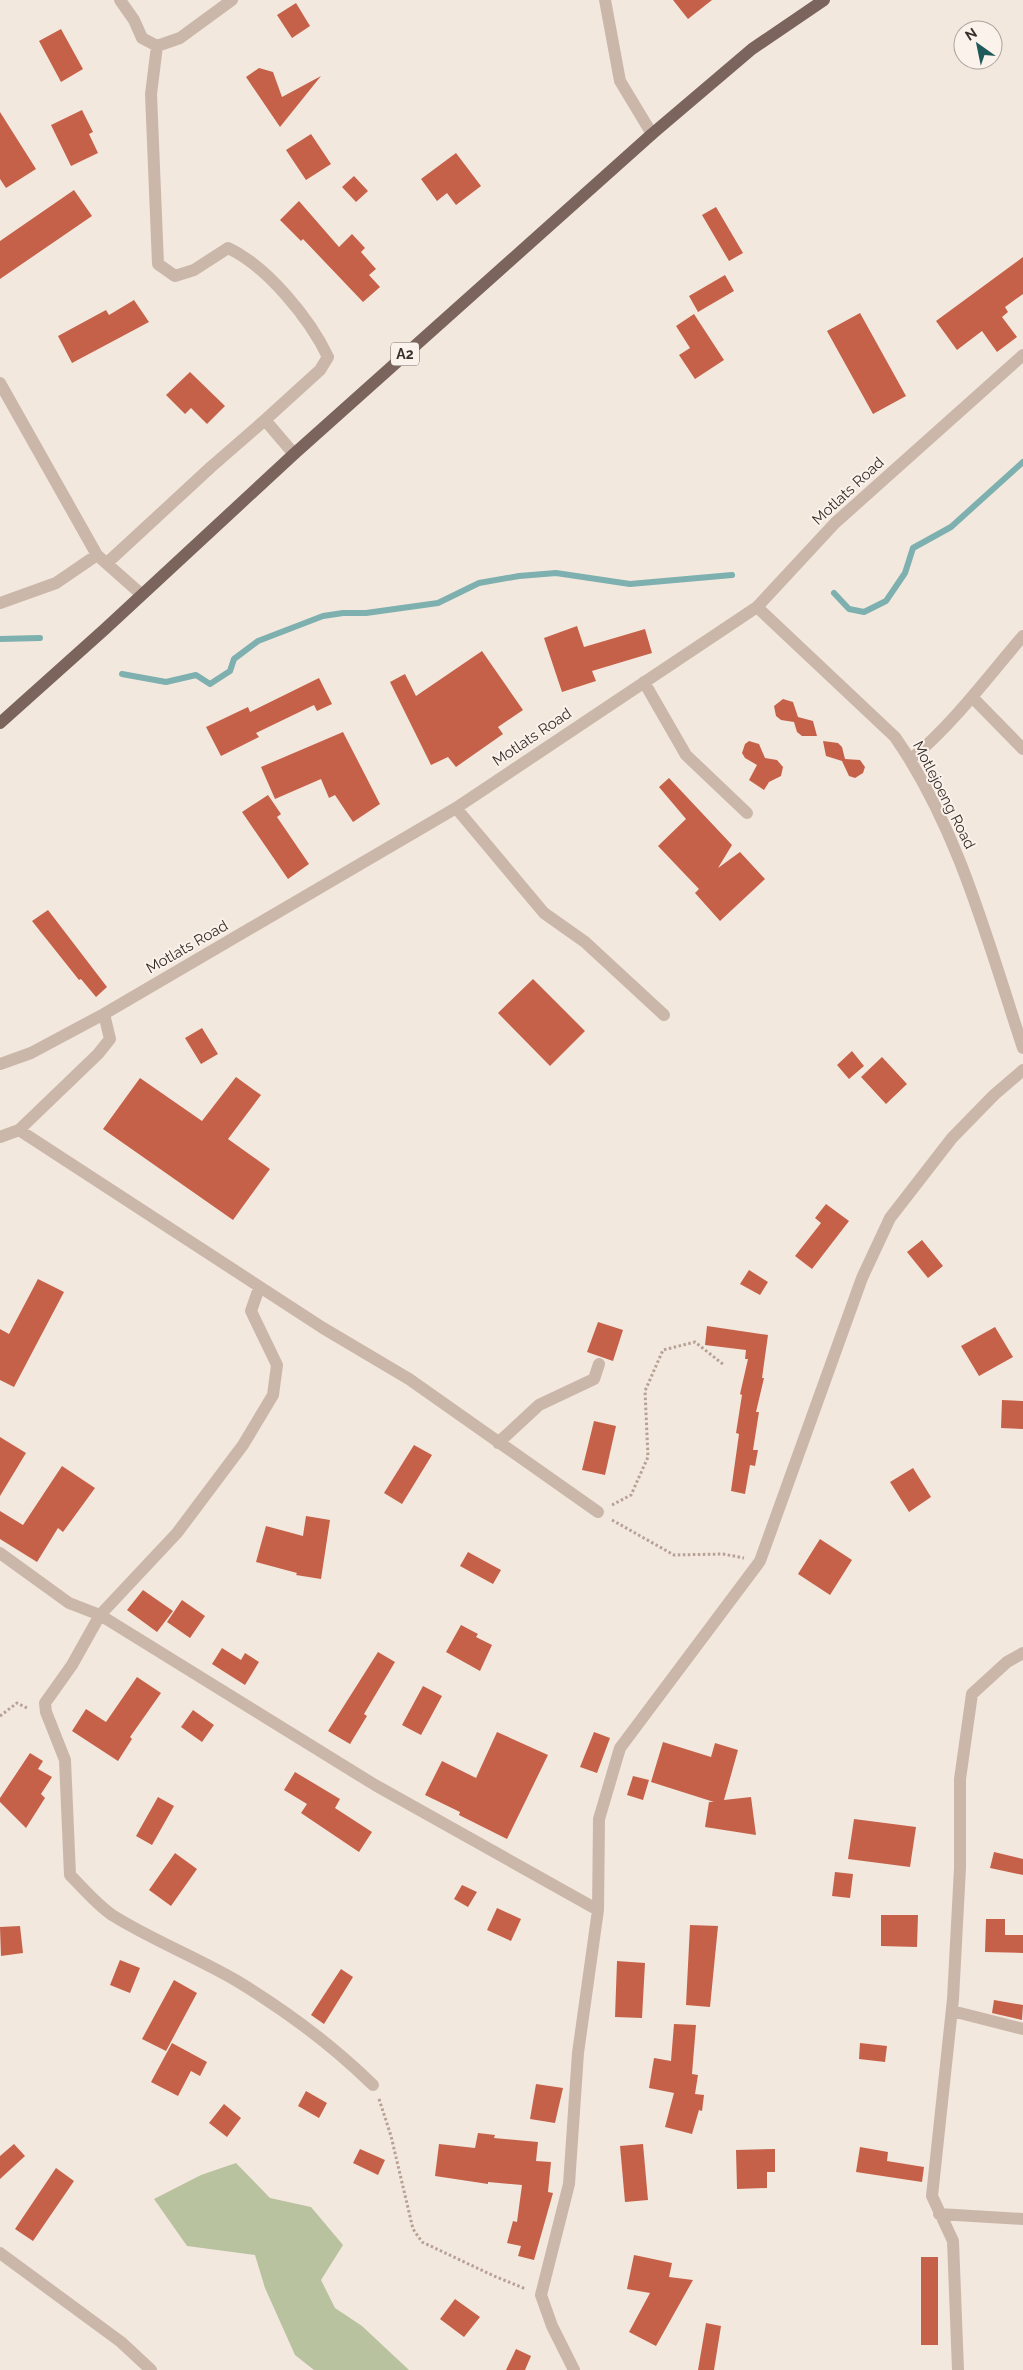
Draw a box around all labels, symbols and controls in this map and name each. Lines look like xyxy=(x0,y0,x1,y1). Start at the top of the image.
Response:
north arrow xyxy=(953,20,1003,70)
text: N xyxy=(962,24,980,44)
road number: A2 xyxy=(391,342,419,366)
street label: Motlats Road xyxy=(809,453,887,529)
street label: Motlats Road xyxy=(489,704,575,770)
street label: Motlejoeng Road xyxy=(909,738,979,852)
street label: Motlats Road xyxy=(143,916,231,978)

